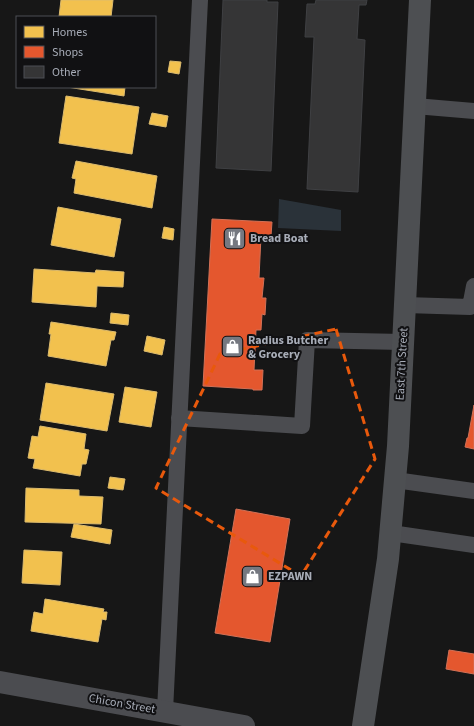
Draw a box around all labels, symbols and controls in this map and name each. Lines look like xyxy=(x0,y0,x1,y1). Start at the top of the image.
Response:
legend xyxy=(16,16,156,88)
text: Homes xyxy=(52,24,87,41)
text: Shops xyxy=(52,44,83,61)
text: Other xyxy=(52,64,82,81)
restaurant icon: Bread Boat xyxy=(221,225,247,251)
place label: Bread Boat xyxy=(250,230,308,247)
street label: East 7th Street xyxy=(392,327,412,401)
place label: Radius Butcher & Grocery xyxy=(248,332,328,363)
shop icon: Radius Butcher & Grocery xyxy=(220,334,246,360)
shop icon: EZPAWN xyxy=(240,563,266,589)
place label: EZPAWN xyxy=(268,568,312,585)
street label: Chicon Street xyxy=(87,690,157,718)

